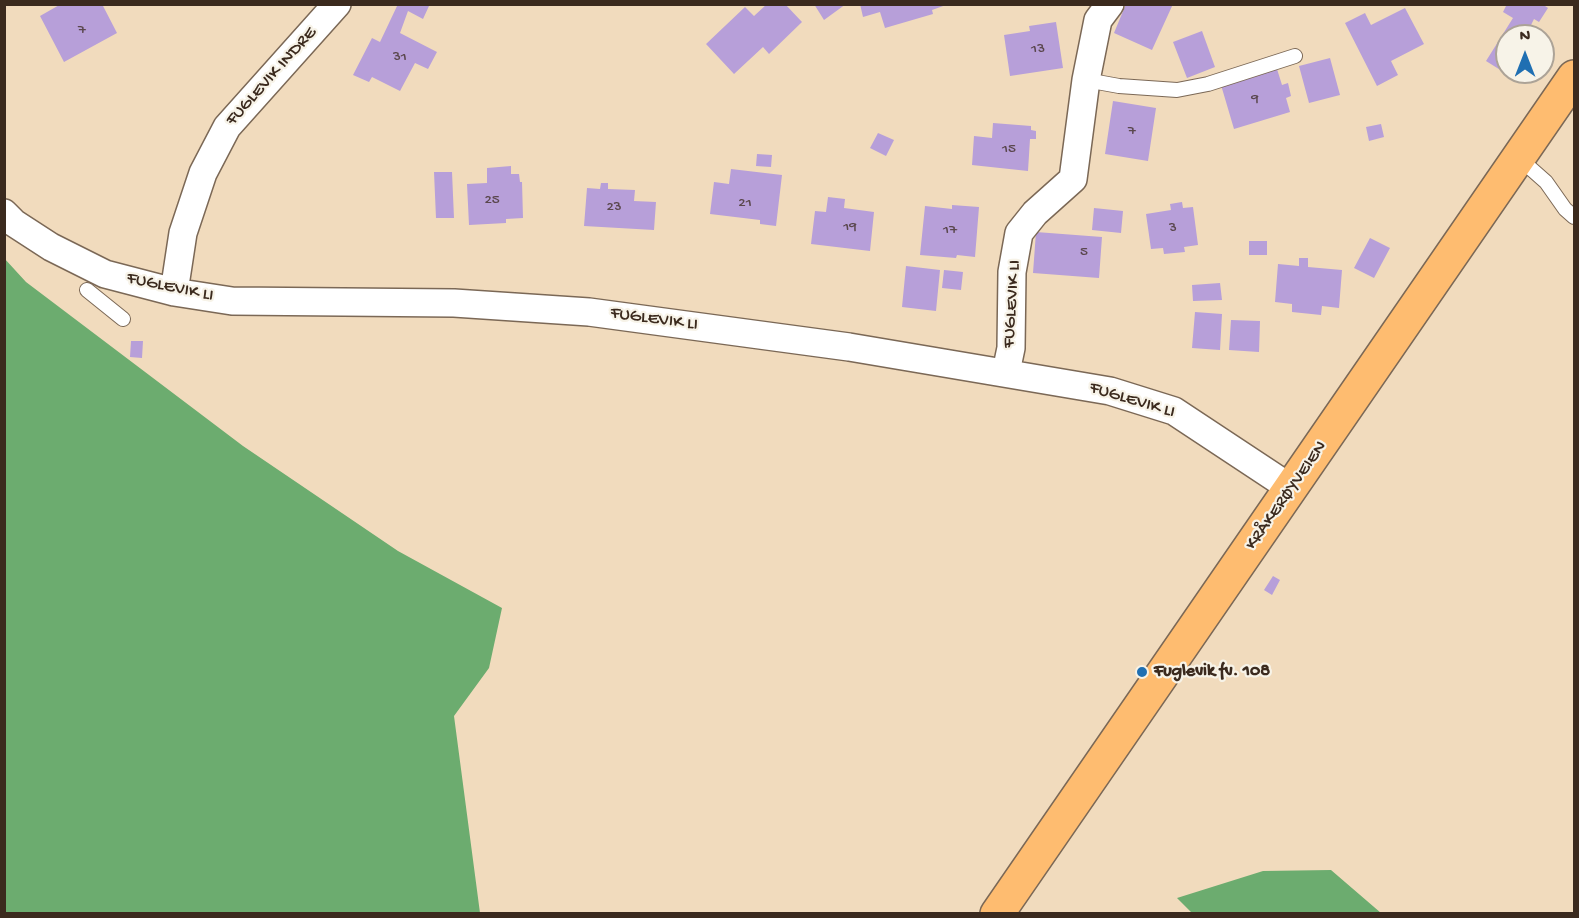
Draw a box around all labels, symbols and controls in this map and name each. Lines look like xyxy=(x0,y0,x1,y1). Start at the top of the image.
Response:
house number: 7 xyxy=(78,22,86,40)
street label: FUGLEVIK INDRE xyxy=(222,23,322,131)
north arrow xyxy=(1495,24,1555,84)
text: N xyxy=(1520,28,1530,47)
house number: 13 xyxy=(1031,41,1045,59)
house number: 31 xyxy=(393,49,407,67)
house number: 9 xyxy=(1251,91,1259,109)
house number: 7 xyxy=(1128,123,1136,141)
house number: 15 xyxy=(1002,141,1016,159)
house number: 25 xyxy=(484,192,500,210)
house number: 21 xyxy=(738,195,752,213)
house number: 23 xyxy=(606,199,622,217)
house number: 19 xyxy=(843,219,857,237)
house number: 3 xyxy=(1169,220,1177,238)
house number: 17 xyxy=(943,222,957,240)
house number: 5 xyxy=(1080,244,1088,262)
street label: FUGLEVIK LI xyxy=(999,259,1027,349)
street label: FUGLEVIK LI xyxy=(125,268,215,308)
street label: FUGLEVIK LI xyxy=(609,303,699,337)
street label: FUGLEVIK LI xyxy=(1087,378,1177,424)
street label: KRÅKERØYVEIEN xyxy=(1241,437,1333,555)
place label: Fuglevik fv. 108 xyxy=(1154,661,1270,683)
marker: Fuglevik fv. 108 xyxy=(1135,665,1149,679)

